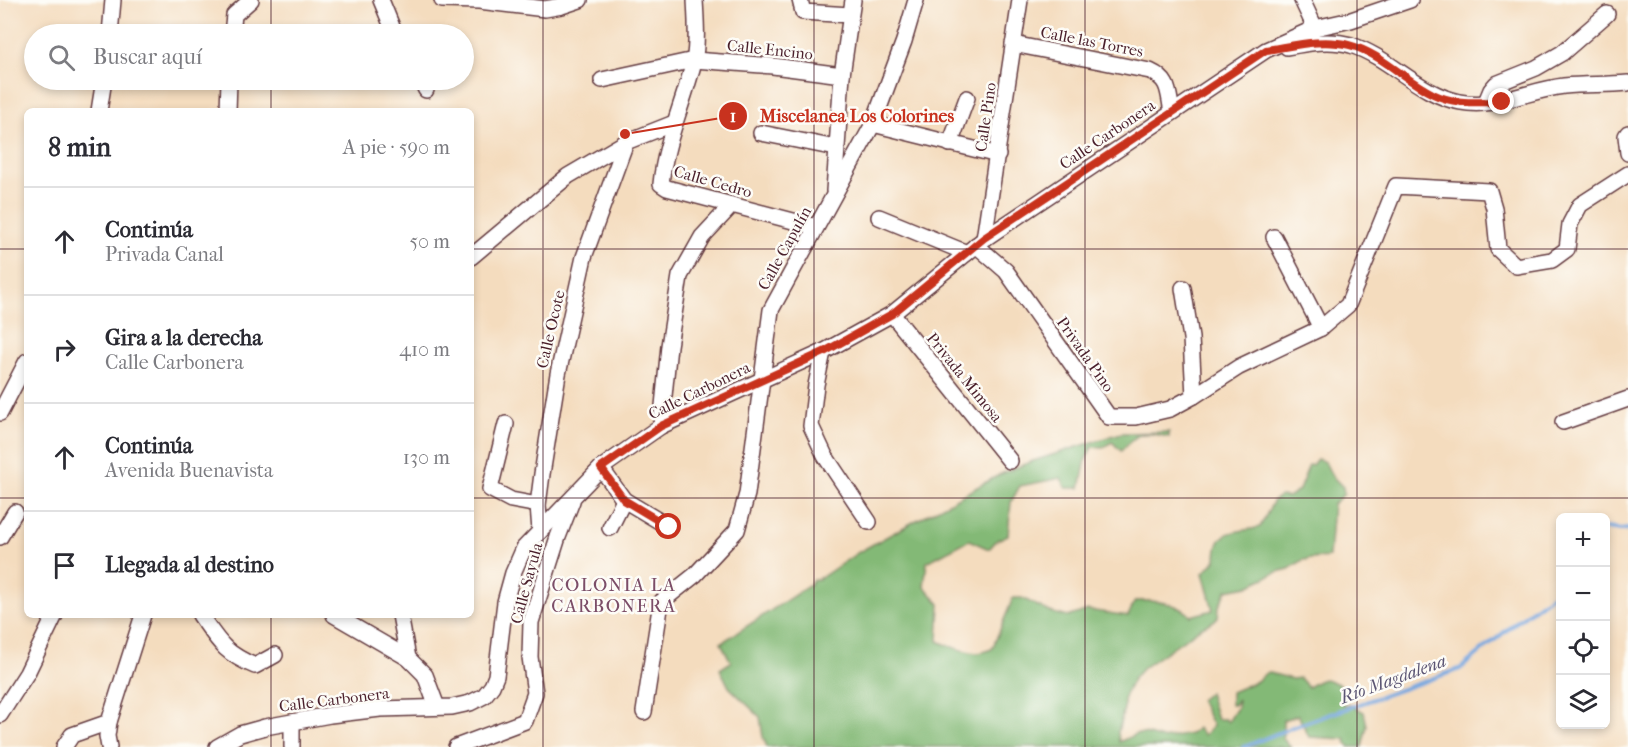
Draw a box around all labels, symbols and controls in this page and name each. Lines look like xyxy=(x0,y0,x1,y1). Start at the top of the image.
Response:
street label: Calle las Torres xyxy=(1039,22,1145,61)
search box xyxy=(24,24,474,90)
street label: Calle Encino xyxy=(726,36,814,63)
icon: search xyxy=(45,41,78,74)
text: Buscar aquí xyxy=(93,44,202,70)
street label: Calle Pino xyxy=(971,81,1000,153)
route end xyxy=(1488,88,1514,114)
street label: Calle Carbonera xyxy=(1056,95,1159,173)
callout: Miscelanea Los Colorines xyxy=(718,98,966,134)
text: 1 xyxy=(730,106,736,127)
text: Miscelanea Los Colorines xyxy=(759,106,955,127)
text: 8 min xyxy=(48,132,111,163)
text: A pie · 590 m xyxy=(343,136,450,159)
street label: Calle Cedro xyxy=(672,161,754,202)
street label: Calle Capulín xyxy=(754,203,816,293)
text: Continúa xyxy=(105,217,193,243)
icon: ahead xyxy=(48,225,81,258)
text: 50 m xyxy=(409,230,450,253)
text: Privada Canal xyxy=(105,243,224,266)
street label: Calle Ocote xyxy=(532,288,569,370)
street label: Privada Pino xyxy=(1053,313,1118,396)
text: Gira a la derecha xyxy=(105,325,262,351)
street label: Privada Mimosa xyxy=(923,329,1007,426)
icon: right xyxy=(48,333,81,366)
text: 410 m xyxy=(399,338,450,361)
text: Calle Carbonera xyxy=(105,351,244,374)
street label: Calle Carbonera xyxy=(645,357,754,423)
text: Continúa xyxy=(105,433,193,459)
icon: ahead xyxy=(48,441,81,474)
text: 130 m xyxy=(403,446,450,469)
text: Avenida Buenavista xyxy=(105,459,273,482)
route start xyxy=(655,513,681,539)
map controls xyxy=(1556,513,1610,729)
button: + xyxy=(1556,513,1610,567)
street label: Calle Sayula xyxy=(507,540,547,626)
icon: arrive xyxy=(48,549,81,582)
text: Llegada al destino xyxy=(105,552,274,578)
button: − xyxy=(1556,567,1610,621)
district label: COLONIA LA CARBONERA xyxy=(551,575,677,617)
button: locate xyxy=(1556,621,1610,675)
water label: Río Magdalena xyxy=(1336,651,1449,709)
button: layers xyxy=(1556,675,1610,729)
street label: Calle Carbonera xyxy=(278,683,391,716)

